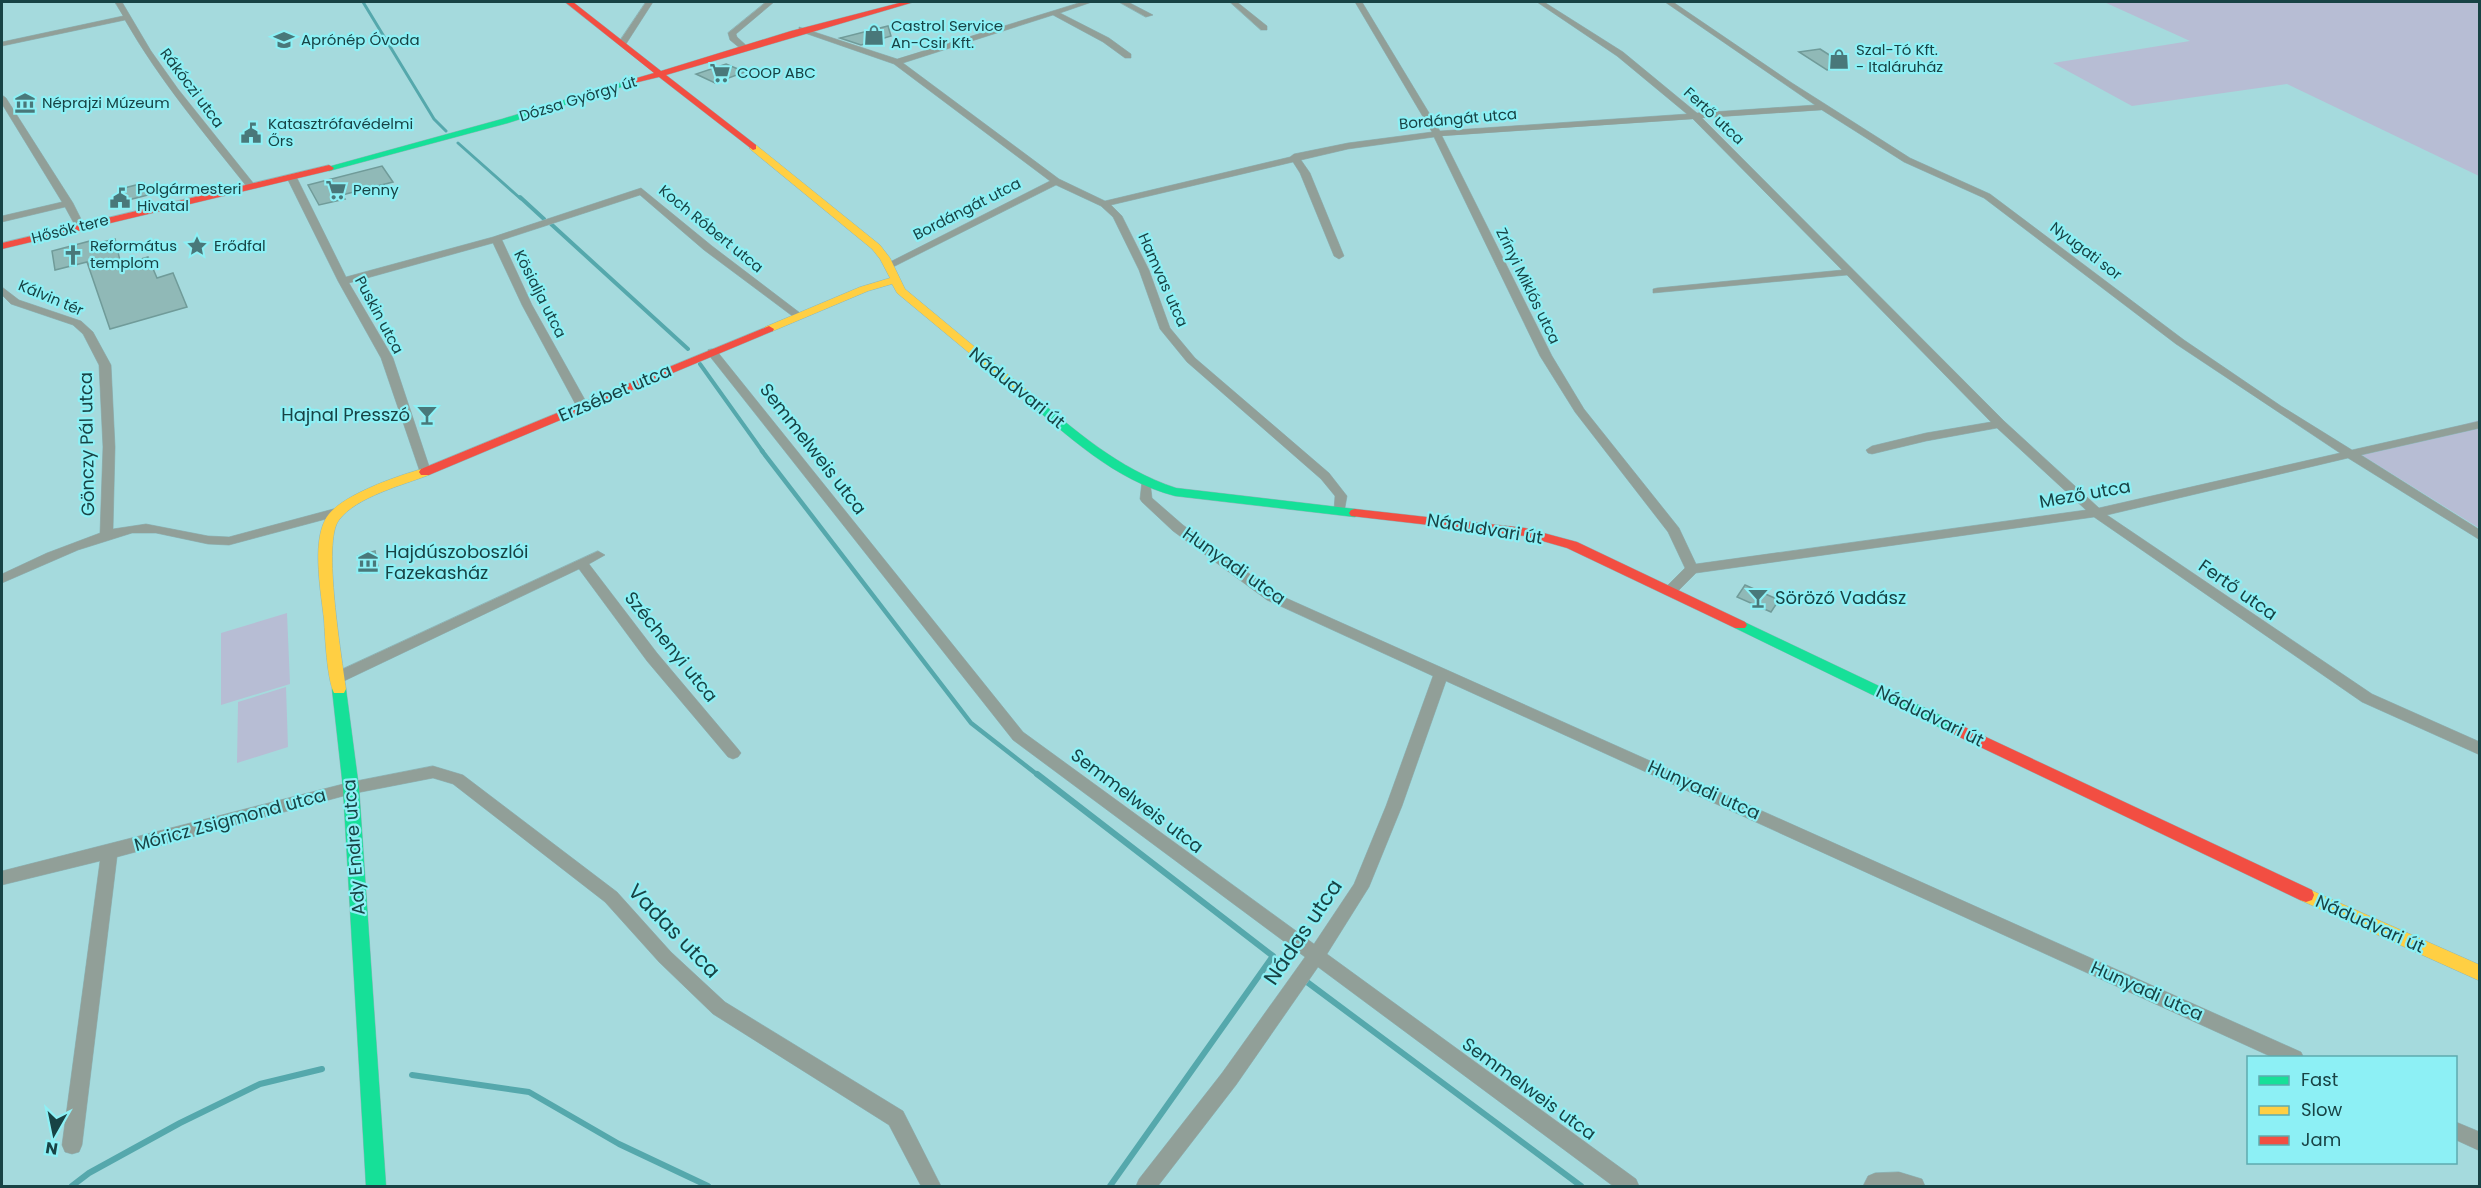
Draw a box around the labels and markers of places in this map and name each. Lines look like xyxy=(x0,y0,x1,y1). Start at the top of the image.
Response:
place label: Castrol Service An-Csir Kft. xyxy=(891,15,1003,53)
shop icon: Castrol Service An-Csir Kft. xyxy=(862,23,886,47)
school or university icon: Aprónép Óvoda xyxy=(272,28,296,52)
place label: Aprónép Óvoda xyxy=(301,29,420,50)
place label: Szal-Tó Kft. - Italáruház xyxy=(1856,39,1943,77)
shop icon: Szal-Tó Kft. - Italáruház xyxy=(1827,47,1851,71)
supermarket icon: COOP ABC xyxy=(708,61,732,85)
place label: COOP ABC xyxy=(737,62,816,83)
museum icon: Néprajzi Múzeum xyxy=(13,91,37,115)
place label: Néprajzi Múzeum xyxy=(42,92,170,113)
place label: Katasztrófavédelmi Őrs xyxy=(268,113,413,151)
public building icon: Katasztrófavédelmi Őrs xyxy=(239,121,263,145)
place label: Polgármesteri Hivatal xyxy=(137,178,241,216)
supermarket icon: Penny xyxy=(324,178,348,202)
place label: Penny xyxy=(353,179,399,200)
public building icon: Polgármesteri Hivatal xyxy=(108,186,132,210)
place icon: Erődfal xyxy=(185,234,209,258)
place label: Református templom xyxy=(90,235,177,273)
place label: Erődfal xyxy=(214,235,266,256)
church icon: Református templom xyxy=(61,243,85,267)
place label: Hajnal Presszó xyxy=(281,402,410,427)
bar icon: Hajnal Presszó xyxy=(415,403,439,427)
place label: Hajdúszoboszlói Fazekasház xyxy=(385,539,529,585)
museum icon: Hajdúszoboszlói Fazekasház xyxy=(356,550,380,574)
place label: Söröző Vadász xyxy=(1775,585,1906,610)
bar icon: Söröző Vadász xyxy=(1746,586,1770,610)

